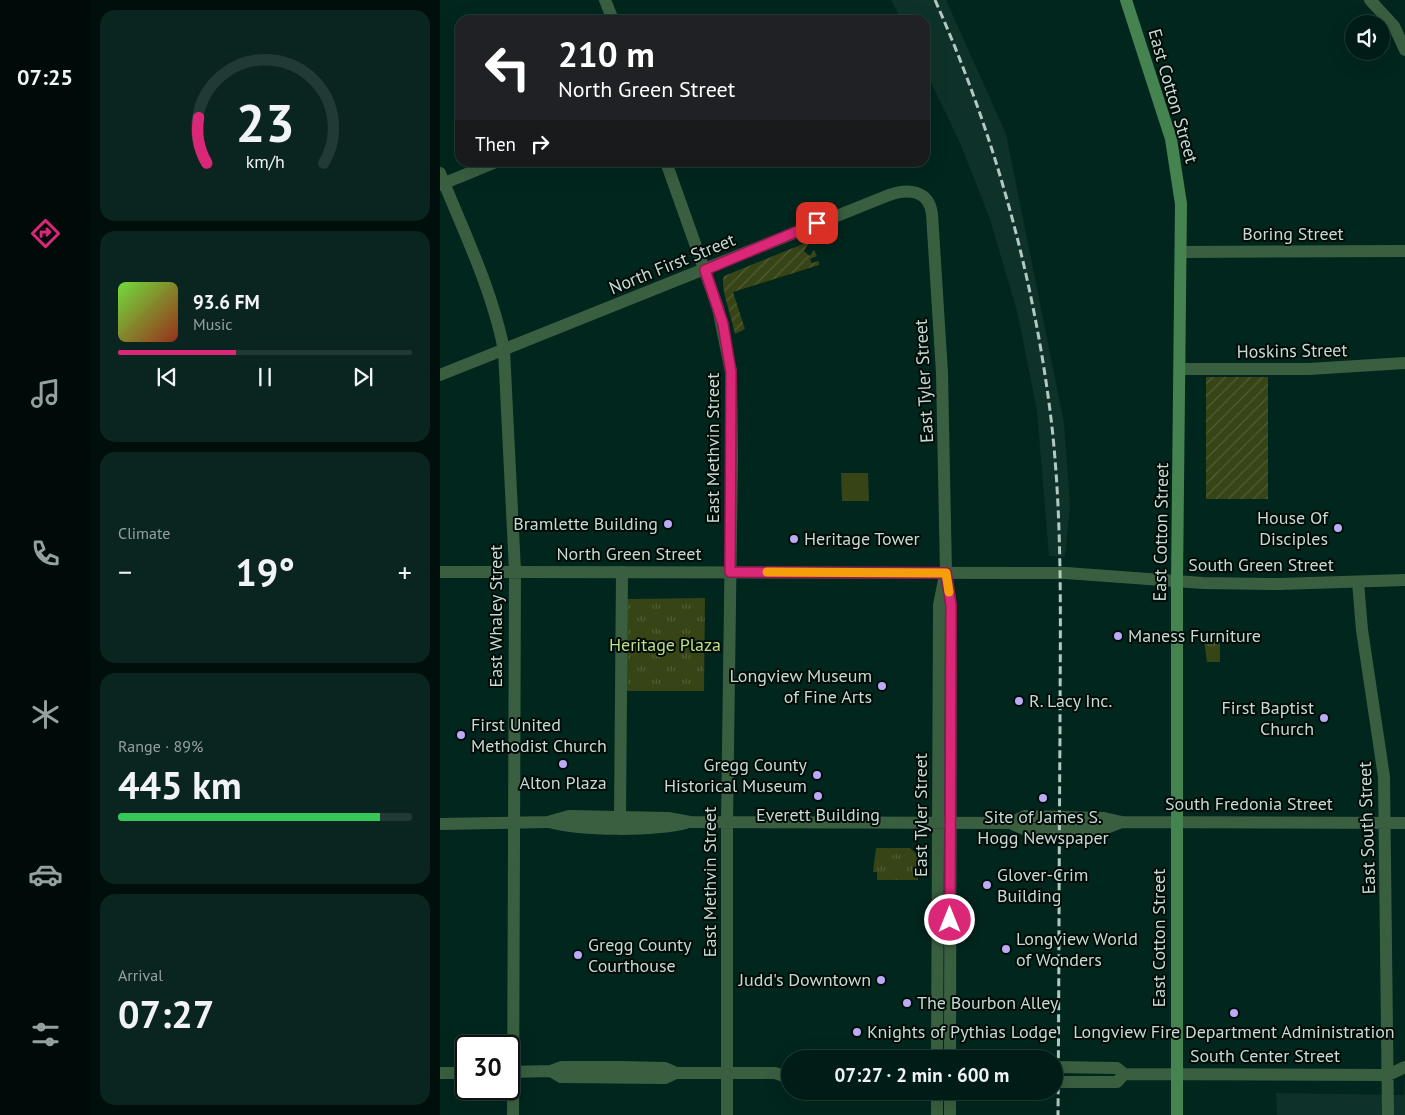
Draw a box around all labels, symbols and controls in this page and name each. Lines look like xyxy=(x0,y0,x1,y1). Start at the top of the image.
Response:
map controls xyxy=(1345,15,1390,60)
button: sound xyxy=(1345,15,1390,60)
street label: East Cotton Street xyxy=(1143,26,1204,166)
text: 210 m xyxy=(558,31,655,77)
icon: left xyxy=(475,35,540,100)
text: 07:25 xyxy=(17,63,73,91)
text: North Green Street xyxy=(558,75,735,103)
text: 23 xyxy=(236,89,294,156)
icon: right xyxy=(526,130,554,158)
text: Then xyxy=(475,132,516,156)
text: km/h xyxy=(245,150,285,173)
pin xyxy=(796,202,838,244)
icon: arrive xyxy=(803,209,831,237)
icon: directions xyxy=(28,216,63,251)
street label: Boring Street xyxy=(1242,222,1344,245)
street label: North First Street xyxy=(605,228,738,299)
text: 93.6 FM xyxy=(193,290,260,314)
text: Music xyxy=(193,314,233,334)
street label: East Tyler Street xyxy=(909,319,938,443)
street label: Hoskins Street xyxy=(1236,338,1348,363)
icon: previous xyxy=(153,363,181,391)
icon: pause xyxy=(251,363,279,391)
icon: next xyxy=(349,363,377,391)
street label: East Methvin Street xyxy=(701,373,724,523)
icon: music xyxy=(28,376,63,411)
street label: East Cotton Street xyxy=(1148,462,1173,602)
place label: House Of Disciples xyxy=(1257,506,1329,550)
place label: Bramlette Building xyxy=(513,512,658,535)
marker: Bramlette Building xyxy=(662,518,674,530)
marker: House Of Disciples xyxy=(1332,522,1344,534)
text: Climate xyxy=(118,523,170,543)
place label: Heritage Tower xyxy=(804,527,920,550)
marker: Heritage Tower xyxy=(788,533,800,545)
icon: phone xyxy=(28,536,63,571)
street label: North Green Street xyxy=(556,542,702,565)
street label: East Whaley Street xyxy=(484,545,507,687)
text: 19° xyxy=(235,547,295,596)
text: − xyxy=(118,553,132,590)
text: + xyxy=(398,553,412,590)
street label: South Green Street xyxy=(1188,553,1334,576)
place label: Maness Furniture xyxy=(1128,624,1261,647)
marker: Maness Furniture xyxy=(1112,630,1124,642)
park label: Heritage Plaza xyxy=(609,633,721,656)
place label: Longview Museum of Fine Arts xyxy=(730,664,872,708)
marker: Longview Museum of Fine Arts xyxy=(876,680,888,692)
place label: R. Lacy Inc. xyxy=(1029,689,1112,712)
marker: R. Lacy Inc. xyxy=(1013,695,1025,707)
place label: First Baptist Church xyxy=(1221,696,1314,740)
icon: climate xyxy=(28,697,63,732)
marker: First Baptist Church xyxy=(1318,712,1330,724)
place label: First United Methodist Church xyxy=(471,713,607,757)
marker: First United Methodist Church xyxy=(455,729,467,741)
text: Range · 89% xyxy=(118,736,203,756)
place label: Gregg County Historical Museum xyxy=(664,753,808,797)
street label: East Tyler Street xyxy=(909,753,932,877)
marker: Alton Plaza xyxy=(557,758,569,770)
text: 445 km xyxy=(118,760,242,809)
street label: East South Street xyxy=(1353,761,1380,895)
marker: Gregg County Historical Museum xyxy=(811,769,823,781)
place label: Alton Plaza xyxy=(519,771,607,794)
marker: Everett Building xyxy=(812,790,824,802)
marker: Site of James S. Hogg Newspaper xyxy=(1037,792,1049,804)
street label: South Fredonia Street xyxy=(1165,792,1333,815)
place label: Everett Building xyxy=(756,803,880,826)
place label: Site of James S. Hogg Newspaper xyxy=(977,805,1109,849)
street label: East Methvin Street xyxy=(698,807,721,957)
icon: car xyxy=(28,857,63,892)
place label: Glover-Crim Building xyxy=(997,863,1088,907)
street label: East Cotton Street xyxy=(1147,869,1170,1007)
marker: Glover-Crim Building xyxy=(981,879,993,891)
position arrow xyxy=(923,893,975,945)
place label: Longview World of Wonders xyxy=(1016,927,1138,971)
place label: Gregg County Courthouse xyxy=(588,933,692,977)
marker: Longview World of Wonders xyxy=(1000,943,1012,955)
marker: Gregg County Courthouse xyxy=(572,949,584,961)
text: Arrival xyxy=(118,965,163,985)
place label: Judd's Downtown xyxy=(738,968,871,991)
marker: Judd's Downtown xyxy=(875,974,887,986)
text: 07:27 xyxy=(118,989,214,1038)
place label: The Bourbon Alley xyxy=(917,991,1059,1014)
marker: The Bourbon Alley xyxy=(901,997,913,1009)
marker: Longview Fire Department Administration xyxy=(1228,1007,1240,1019)
icon: filters xyxy=(28,1017,63,1052)
place label: Knights of Pythias Lodge xyxy=(867,1020,1057,1043)
place label: Longview Fire Department Administration xyxy=(1073,1020,1395,1043)
marker: Knights of Pythias Lodge xyxy=(851,1026,863,1038)
speed limit sign: 30 xyxy=(455,1035,520,1100)
street label: South Center Street xyxy=(1190,1044,1340,1067)
text: 07:27 · 2 min · 600 m xyxy=(835,1063,1009,1087)

